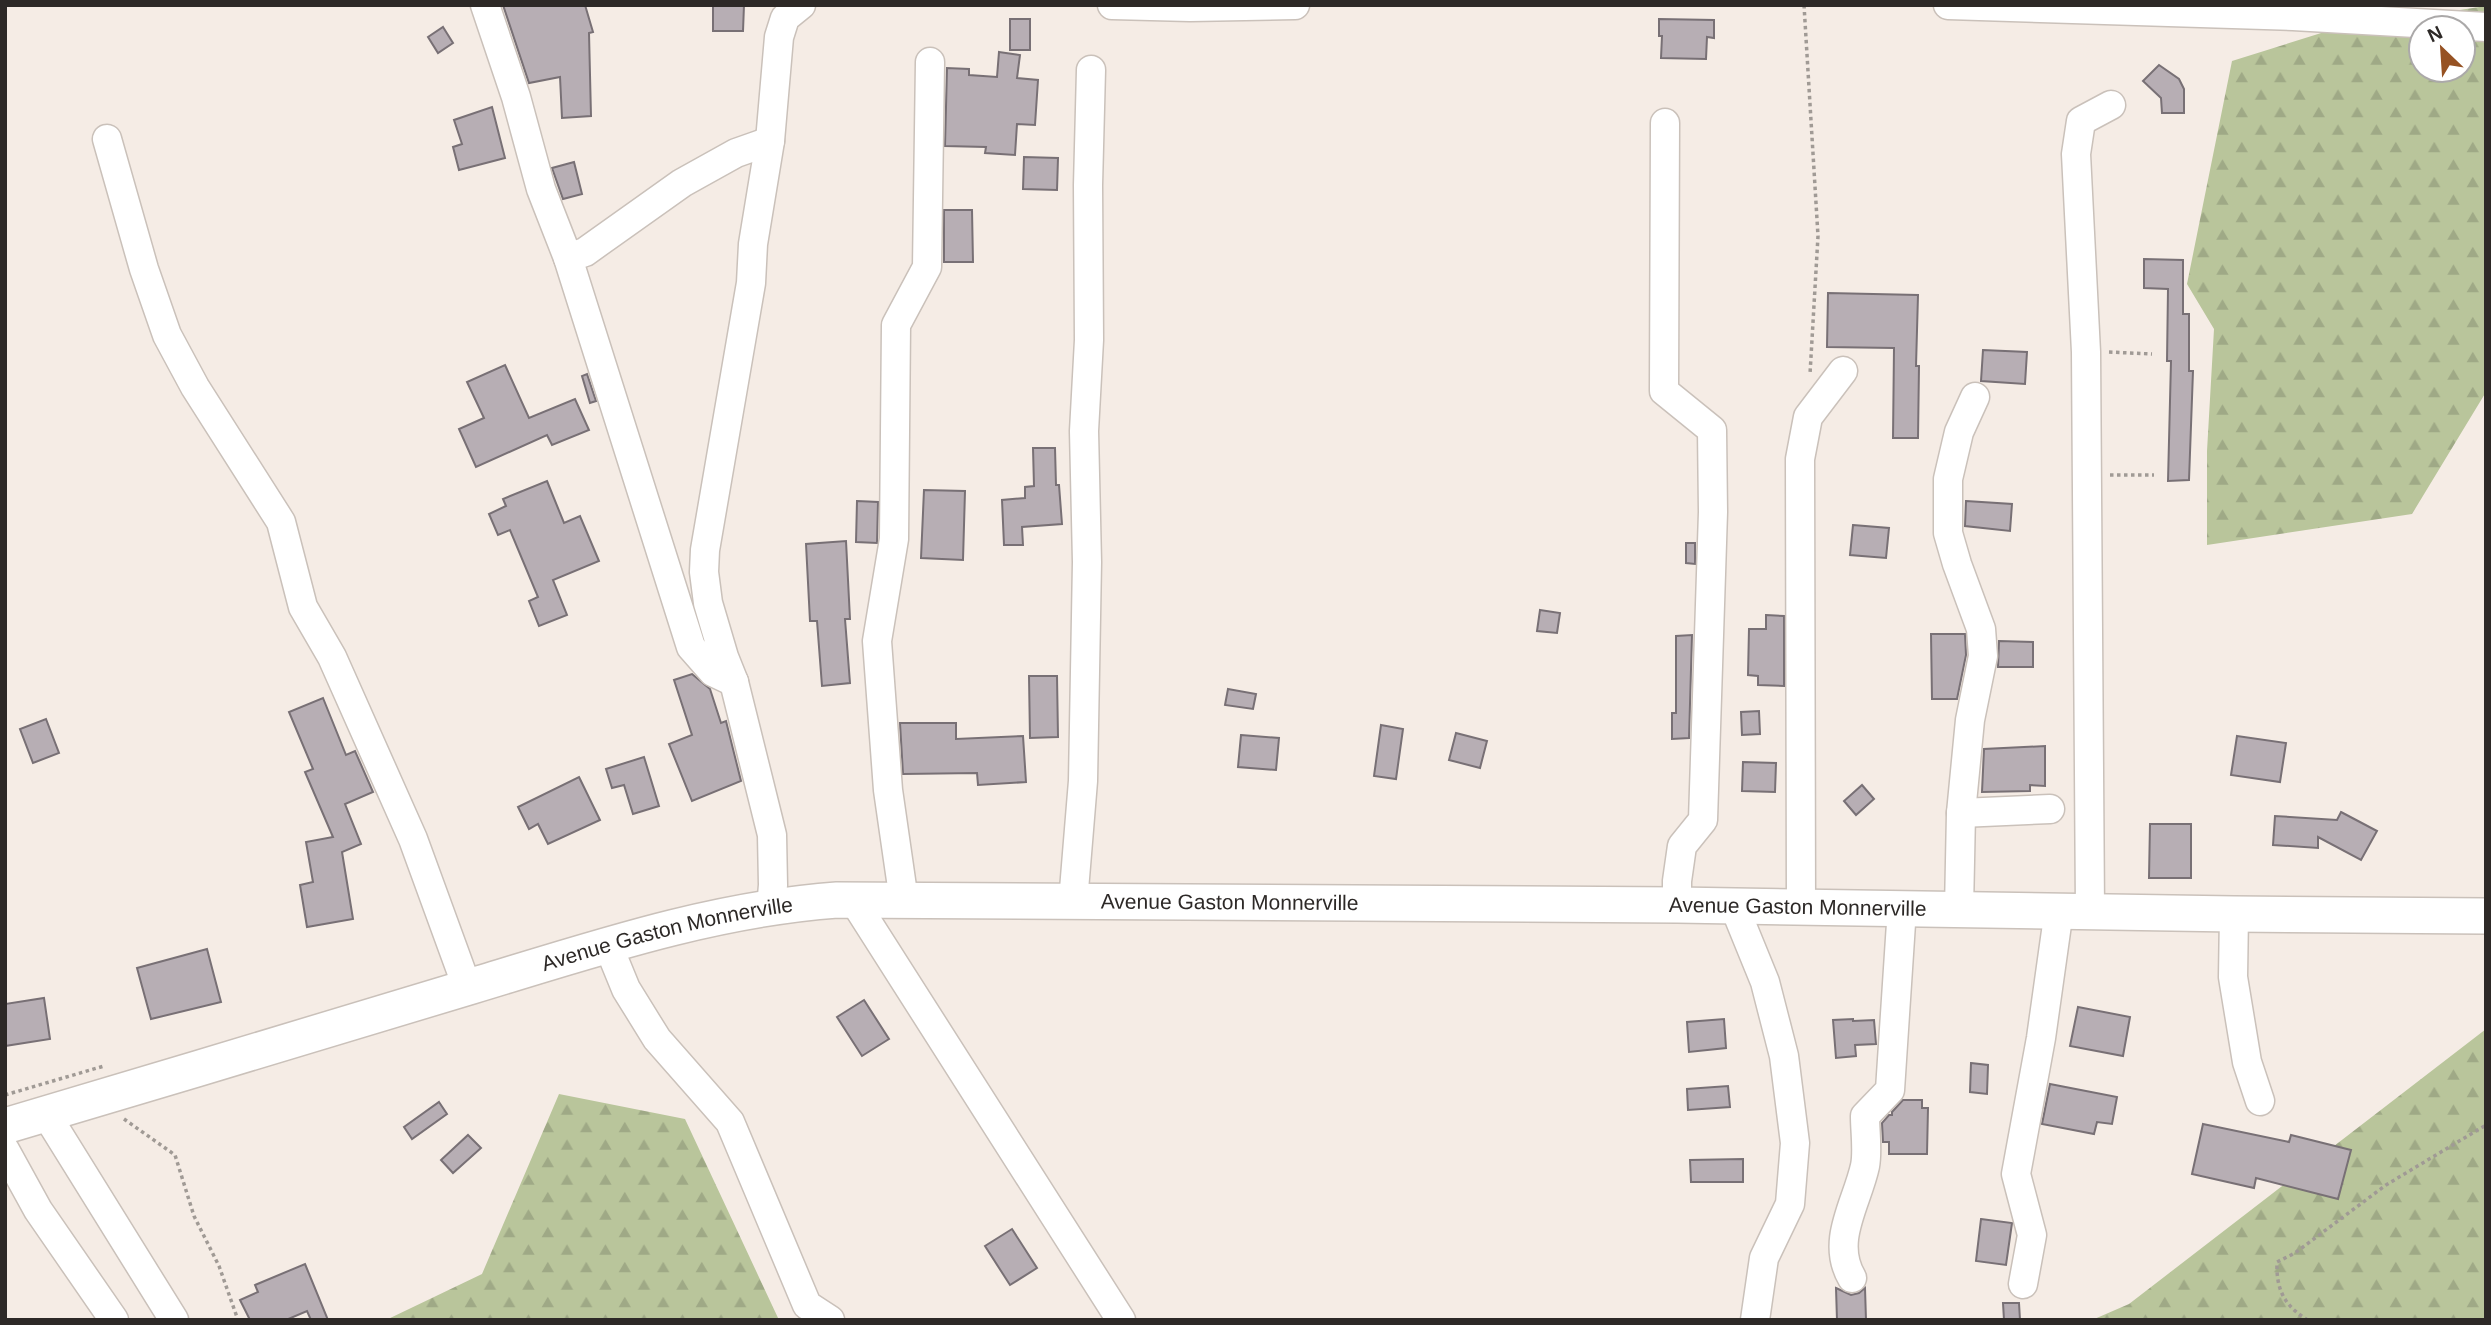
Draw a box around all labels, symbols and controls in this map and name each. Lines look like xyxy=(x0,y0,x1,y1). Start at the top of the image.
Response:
north arrow xyxy=(2407,14,2477,84)
text: N xyxy=(2424,22,2446,46)
street label: Avenue Gaston Monnerville xyxy=(1101,890,1359,914)
street label: Avenue Gaston Monnerville xyxy=(539,893,794,975)
street label: Avenue Gaston Monnerville xyxy=(1669,893,1927,920)

